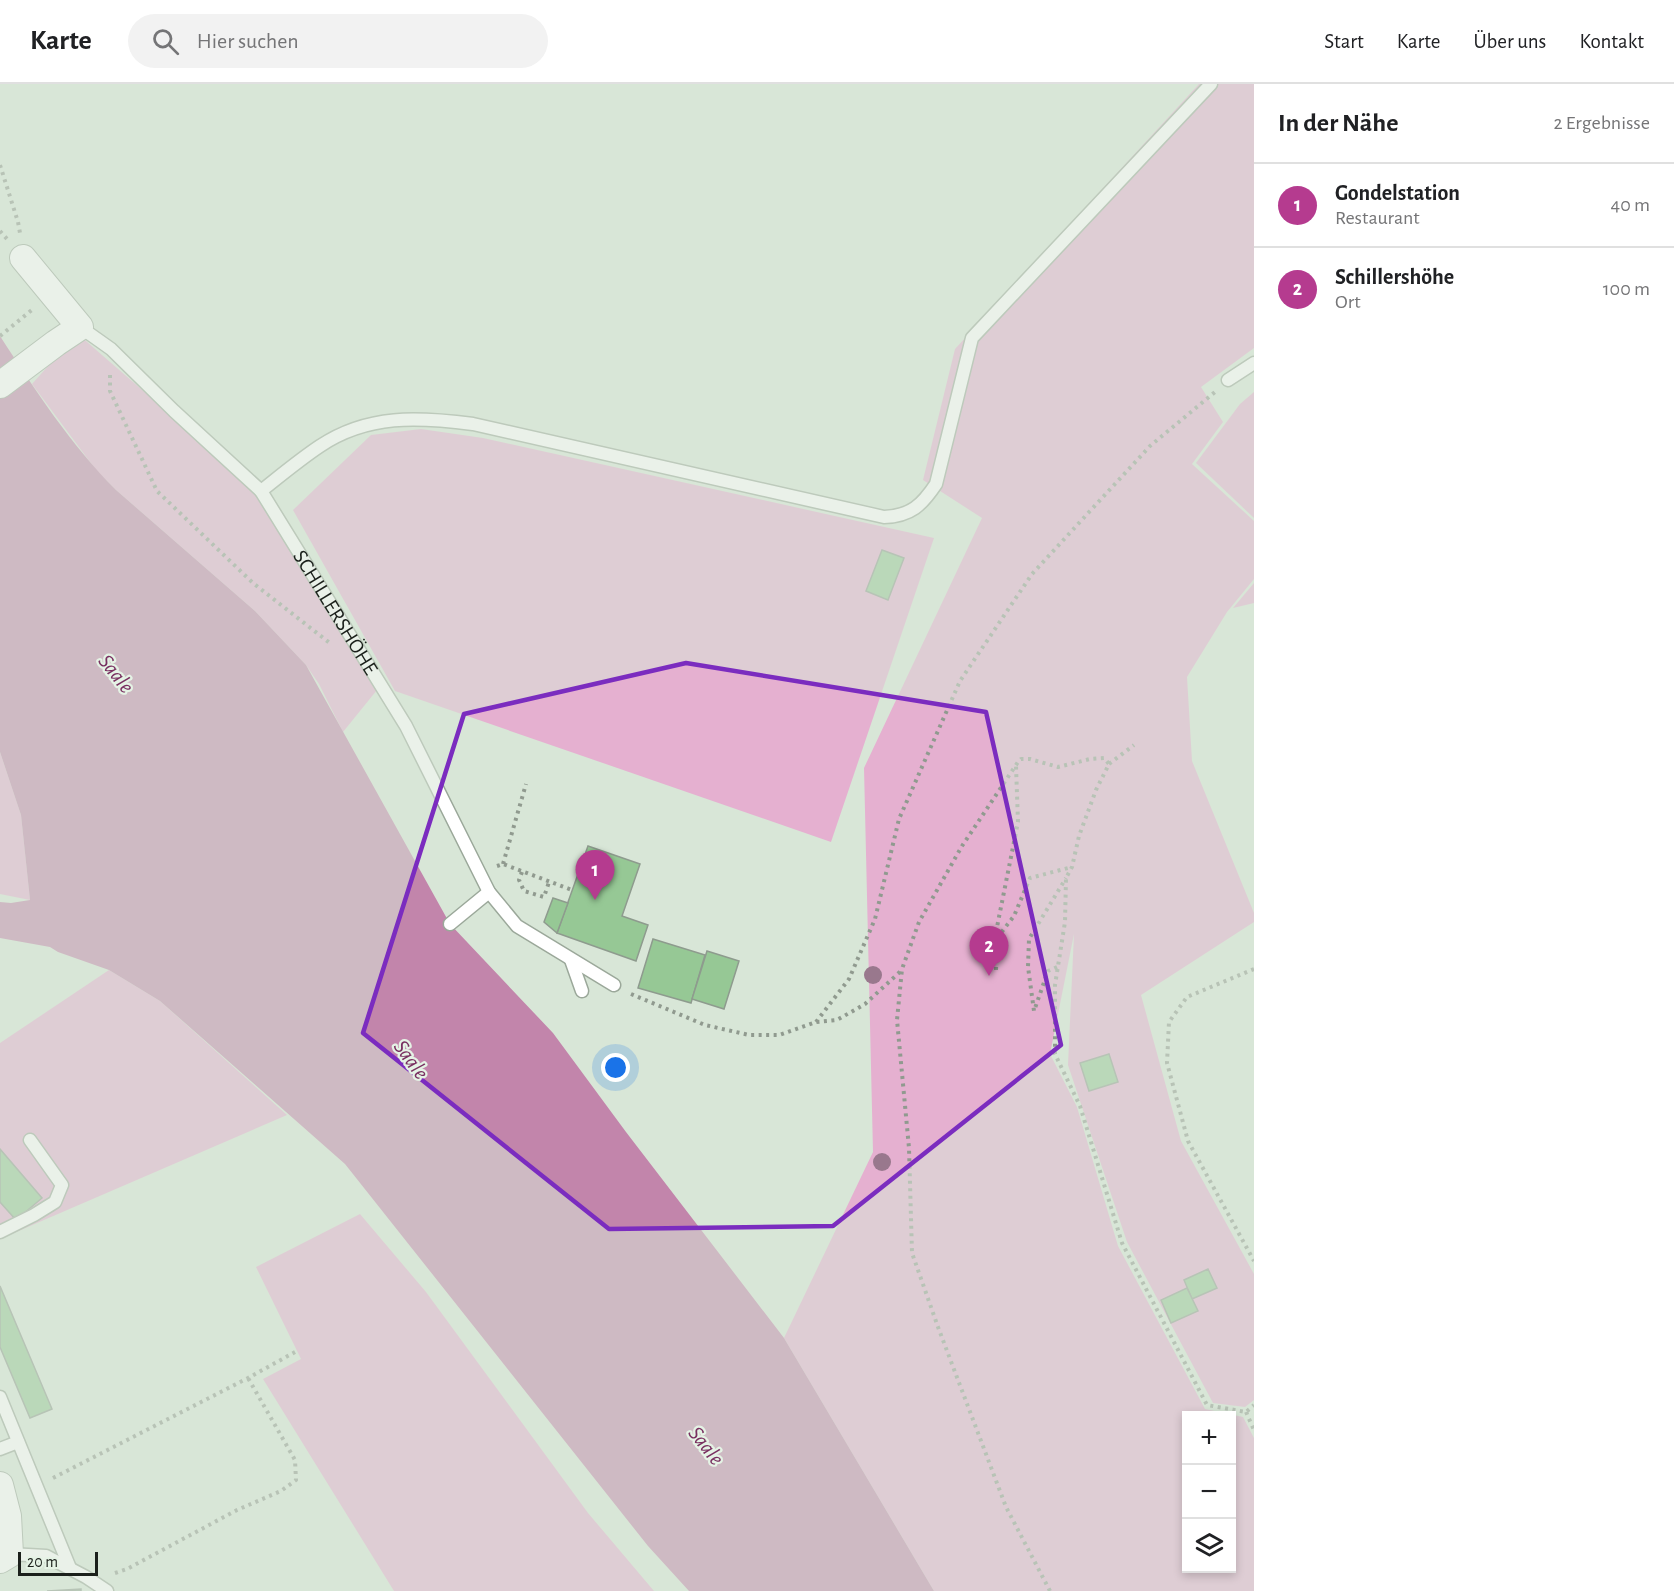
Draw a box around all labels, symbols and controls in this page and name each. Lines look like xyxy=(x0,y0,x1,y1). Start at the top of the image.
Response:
search box xyxy=(128,14,548,68)
icon: search xyxy=(149,25,182,58)
text: Karte xyxy=(30,27,92,55)
text: Hier suchen xyxy=(197,30,299,52)
text: Start xyxy=(1324,31,1364,52)
text: Karte xyxy=(1397,31,1440,52)
text: Über uns xyxy=(1473,31,1546,52)
text: Kontakt xyxy=(1579,31,1644,52)
text: In der Nähe xyxy=(1278,110,1398,136)
text: 2 Ergebnisse xyxy=(1553,113,1650,133)
text: Gondelstation xyxy=(1335,182,1460,204)
text: 1 xyxy=(1294,195,1301,215)
text: 40 m xyxy=(1611,195,1650,215)
text: Restaurant xyxy=(1335,208,1420,228)
text: Schillershöhe xyxy=(1335,266,1454,288)
text: 2 xyxy=(1293,279,1302,299)
text: 100 m xyxy=(1603,279,1650,299)
text: Ort xyxy=(1335,292,1361,312)
street label: SCHILLERSHÖHE xyxy=(289,547,382,678)
water label: Saale xyxy=(94,650,138,697)
pin: 1 xyxy=(576,850,614,900)
pin: 2 xyxy=(970,926,1008,976)
water label: Saale xyxy=(390,1036,433,1083)
your location xyxy=(601,1053,630,1082)
map controls xyxy=(1182,1411,1236,1573)
button: + xyxy=(1182,1411,1236,1465)
water label: Saale xyxy=(684,1422,728,1469)
button: − xyxy=(1182,1465,1236,1519)
button: layers xyxy=(1182,1519,1236,1573)
scale bar xyxy=(18,1549,98,1576)
text: 20 m xyxy=(27,1554,58,1570)

